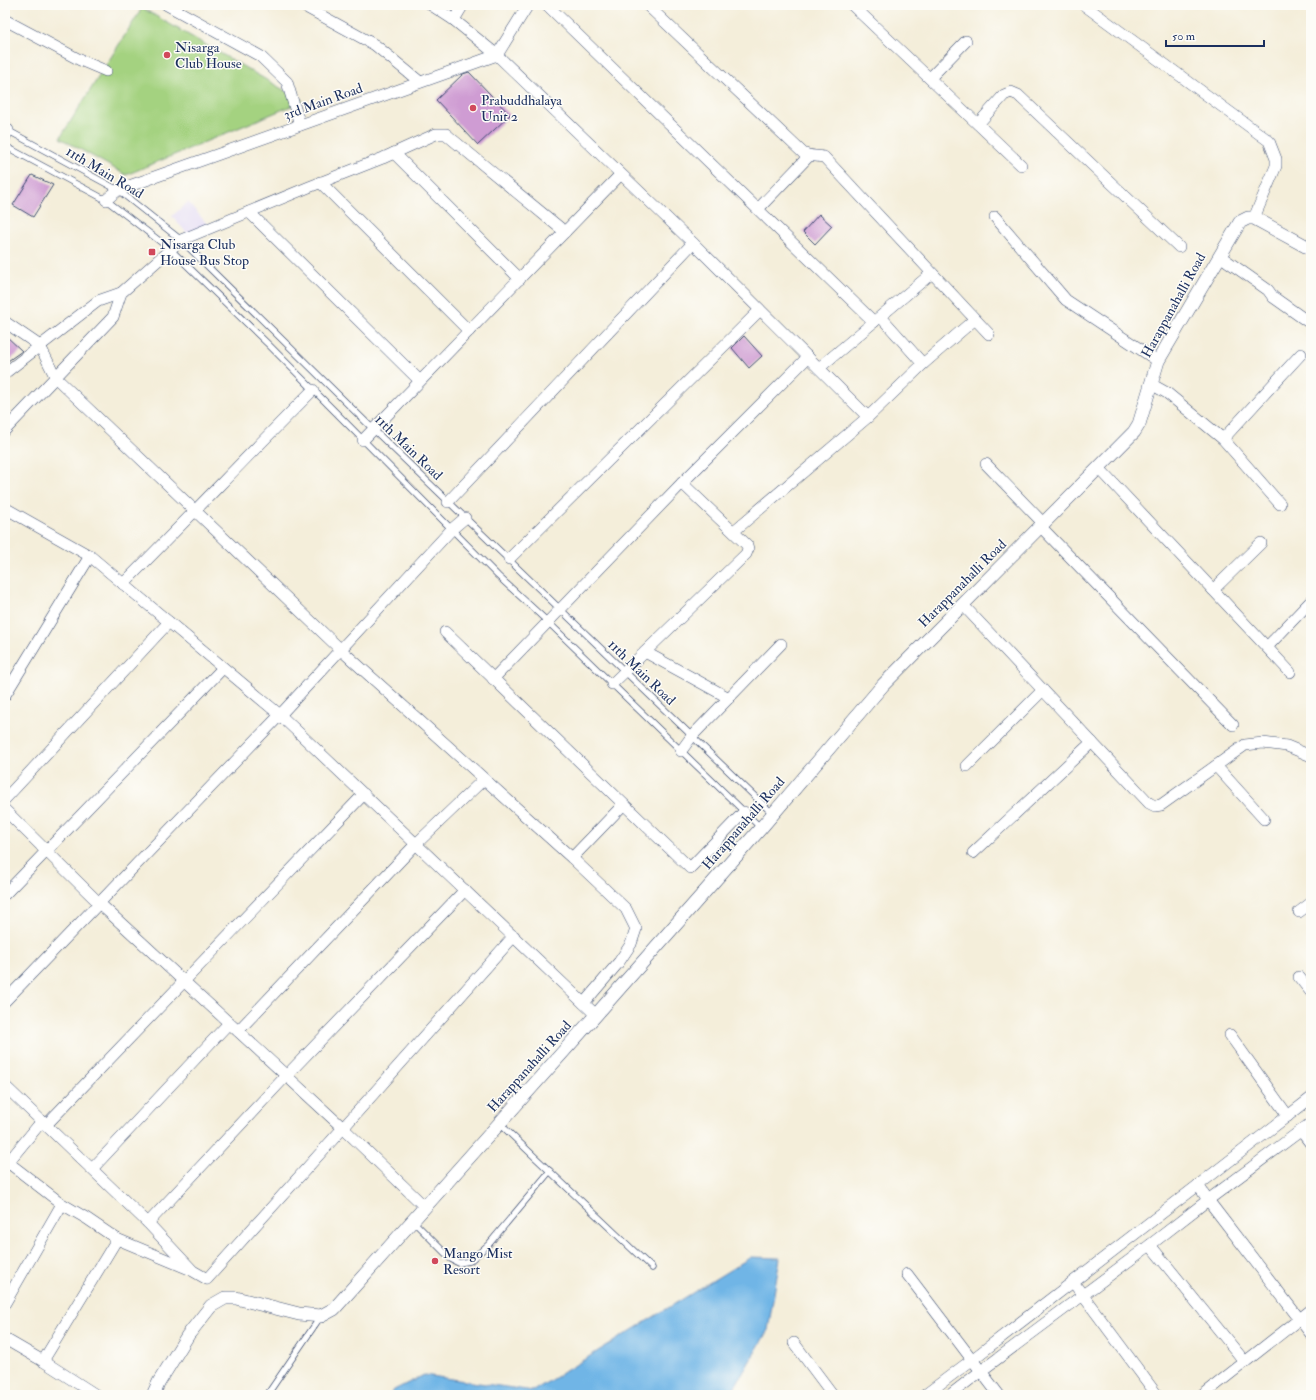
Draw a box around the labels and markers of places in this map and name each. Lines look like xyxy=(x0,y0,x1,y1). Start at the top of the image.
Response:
place label: Nisarga Club House xyxy=(175,39,242,72)
marker: Nisarga Club House xyxy=(162,50,172,60)
place label: Prabuddhalaya Unit 2 xyxy=(481,92,562,125)
marker: Prabuddhalaya Unit 2 xyxy=(468,103,478,113)
place label: Nisarga Club House Bus Stop xyxy=(160,236,249,270)
marker: Nisarga Club House Bus Stop xyxy=(147,247,157,257)
place label: Mango Mist Resort xyxy=(443,1245,513,1278)
marker: Mango Mist Resort xyxy=(430,1256,440,1266)

